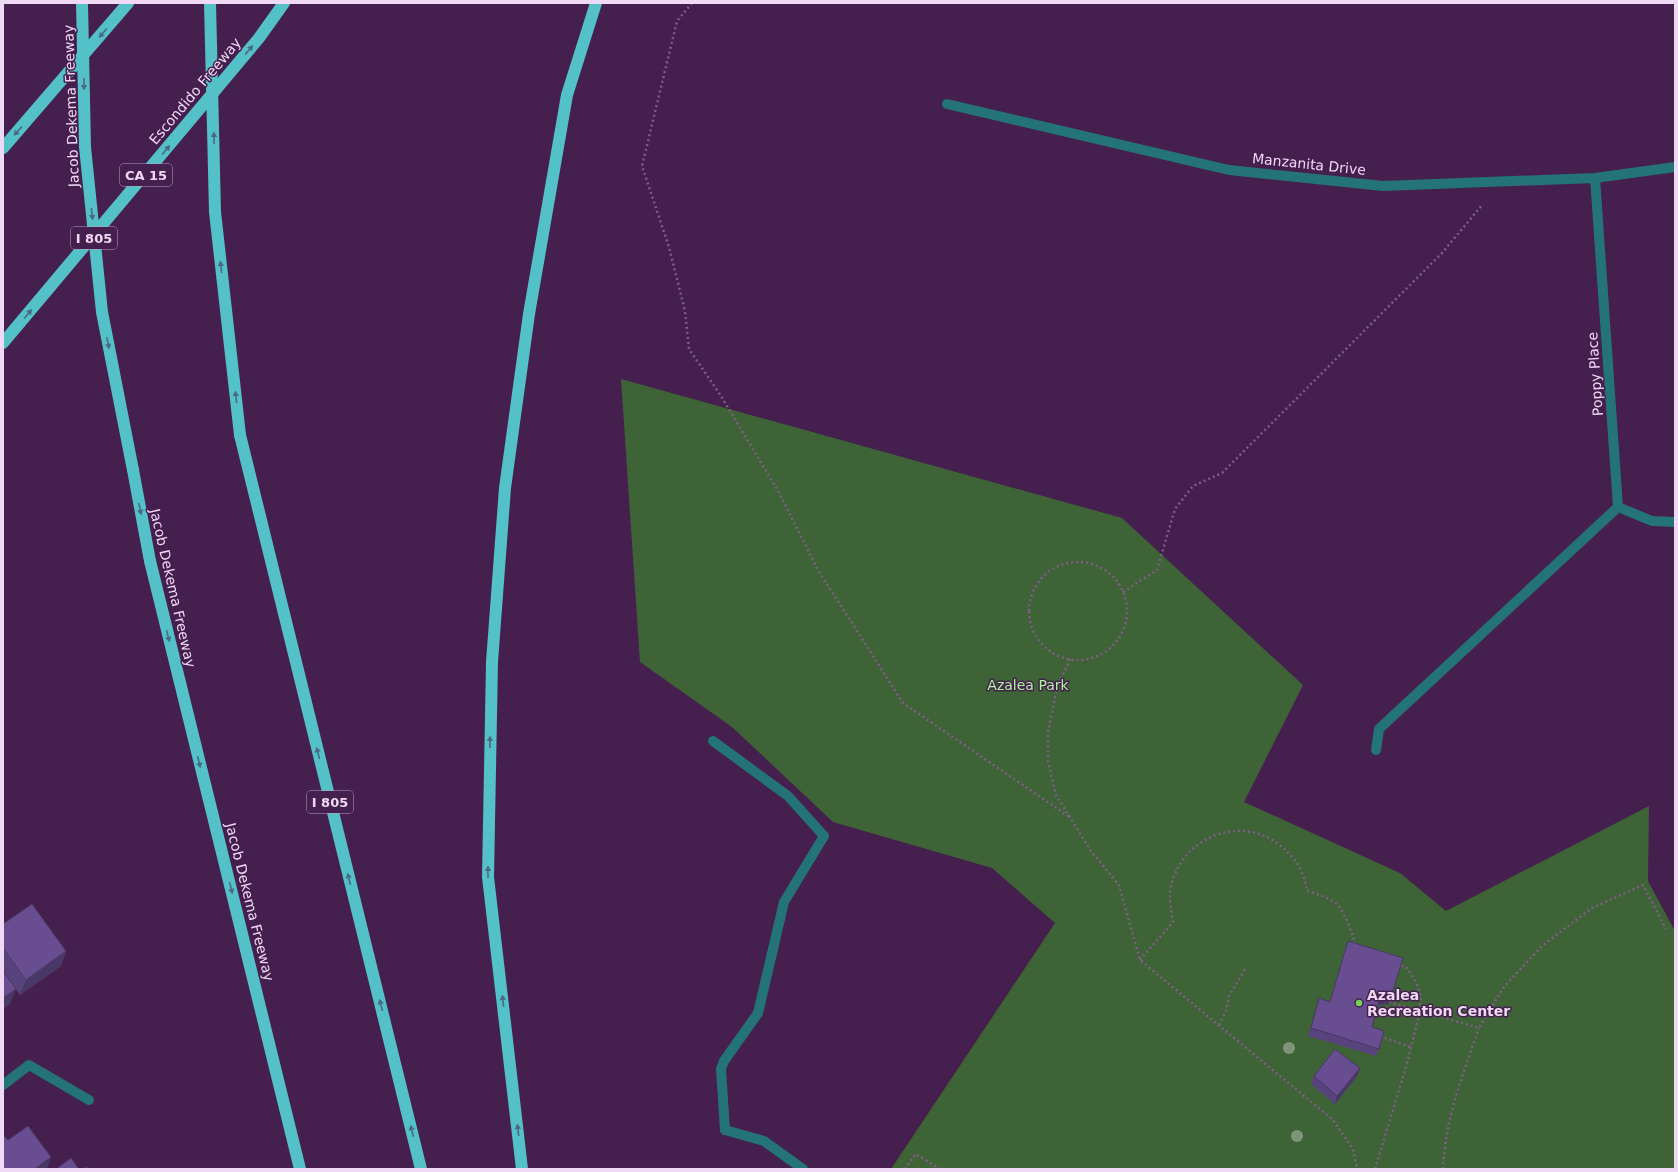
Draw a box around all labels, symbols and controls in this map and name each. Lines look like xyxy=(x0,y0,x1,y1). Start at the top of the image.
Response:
street label: Jacob Dekema Freeway xyxy=(60,24,82,189)
one-way arrow xyxy=(99,27,108,38)
street label: Escondido Freeway xyxy=(146,35,244,147)
one-way arrow xyxy=(245,45,254,55)
one-way arrow xyxy=(81,78,87,91)
one-way arrow xyxy=(14,126,23,136)
one-way arrow xyxy=(210,132,217,144)
one-way arrow xyxy=(162,145,171,155)
street label: Manzanita Drive xyxy=(1251,150,1367,178)
road number: CA 15 xyxy=(120,164,172,186)
one-way arrow xyxy=(88,208,95,220)
road number: I 805 xyxy=(71,227,117,249)
one-way arrow xyxy=(218,261,225,273)
one-way arrow xyxy=(24,308,33,319)
street label: Poppy Place xyxy=(1584,331,1606,417)
one-way arrow xyxy=(105,336,111,349)
one-way arrow xyxy=(232,391,239,403)
one-way arrow xyxy=(137,503,143,515)
street label: Jacob Dekema Freeway xyxy=(147,506,199,669)
one-way arrow xyxy=(166,629,172,642)
park label: Azalea Park xyxy=(987,677,1070,693)
one-way arrow xyxy=(487,735,493,748)
one-way arrow xyxy=(315,746,321,759)
one-way arrow xyxy=(197,756,203,768)
road number: I 805 xyxy=(307,791,353,813)
street label: Jacob Dekema Freeway xyxy=(222,820,277,983)
one-way arrow xyxy=(485,865,491,878)
one-way arrow xyxy=(346,873,352,885)
one-way arrow xyxy=(228,882,234,894)
place label: Azalea Recreation Center xyxy=(1367,987,1510,1019)
one-way arrow xyxy=(499,995,506,1007)
marker: Azalea Recreation Center xyxy=(1354,998,1364,1008)
one-way arrow xyxy=(377,999,383,1011)
one-way arrow xyxy=(514,1124,521,1136)
one-way arrow xyxy=(408,1125,414,1137)

